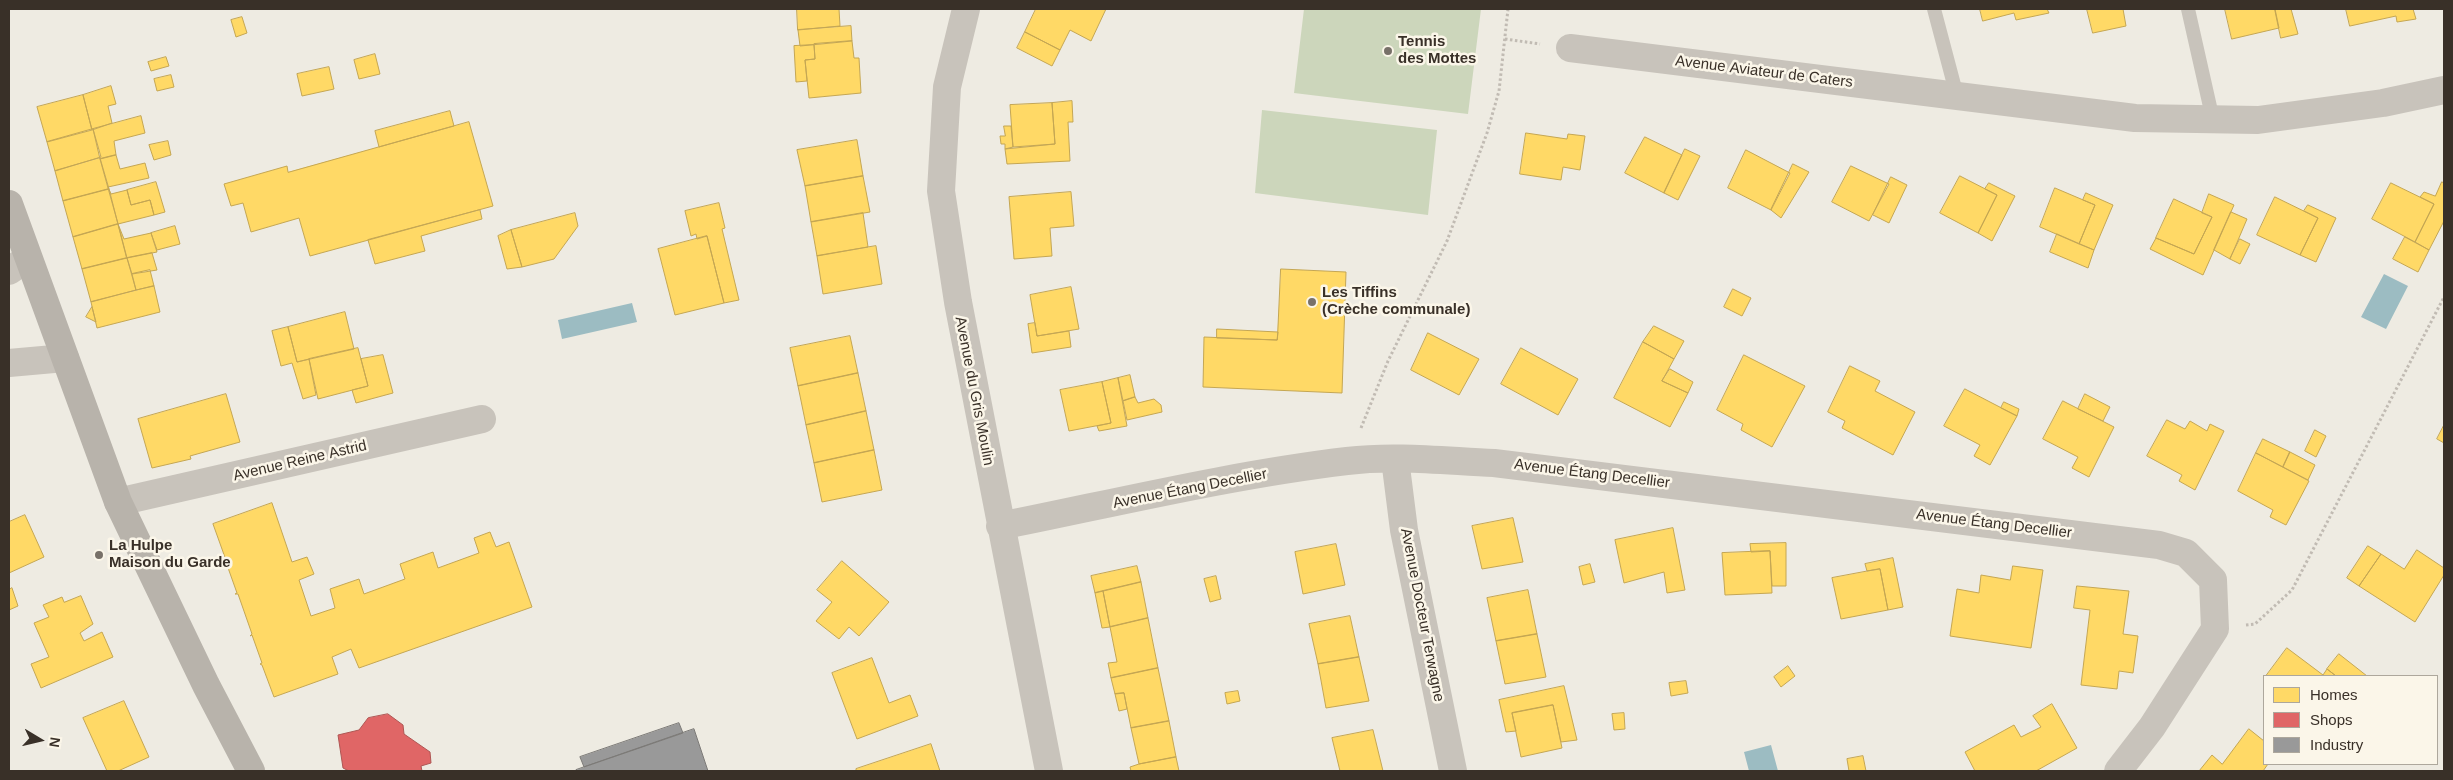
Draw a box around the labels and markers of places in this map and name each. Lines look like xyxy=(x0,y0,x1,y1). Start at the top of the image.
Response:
place label: Tennis des Mottes xyxy=(1398,33,1476,68)
marker: Tennis des Mottes xyxy=(1382,45,1394,57)
place label: Les Tiffins (Crèche communale) xyxy=(1322,284,1470,319)
marker: Les Tiffins (Crèche communale) xyxy=(1306,296,1318,308)
place label: La Hulpe Maison du Garde xyxy=(109,537,231,572)
marker: La Hulpe Maison du Garde xyxy=(93,549,105,561)

